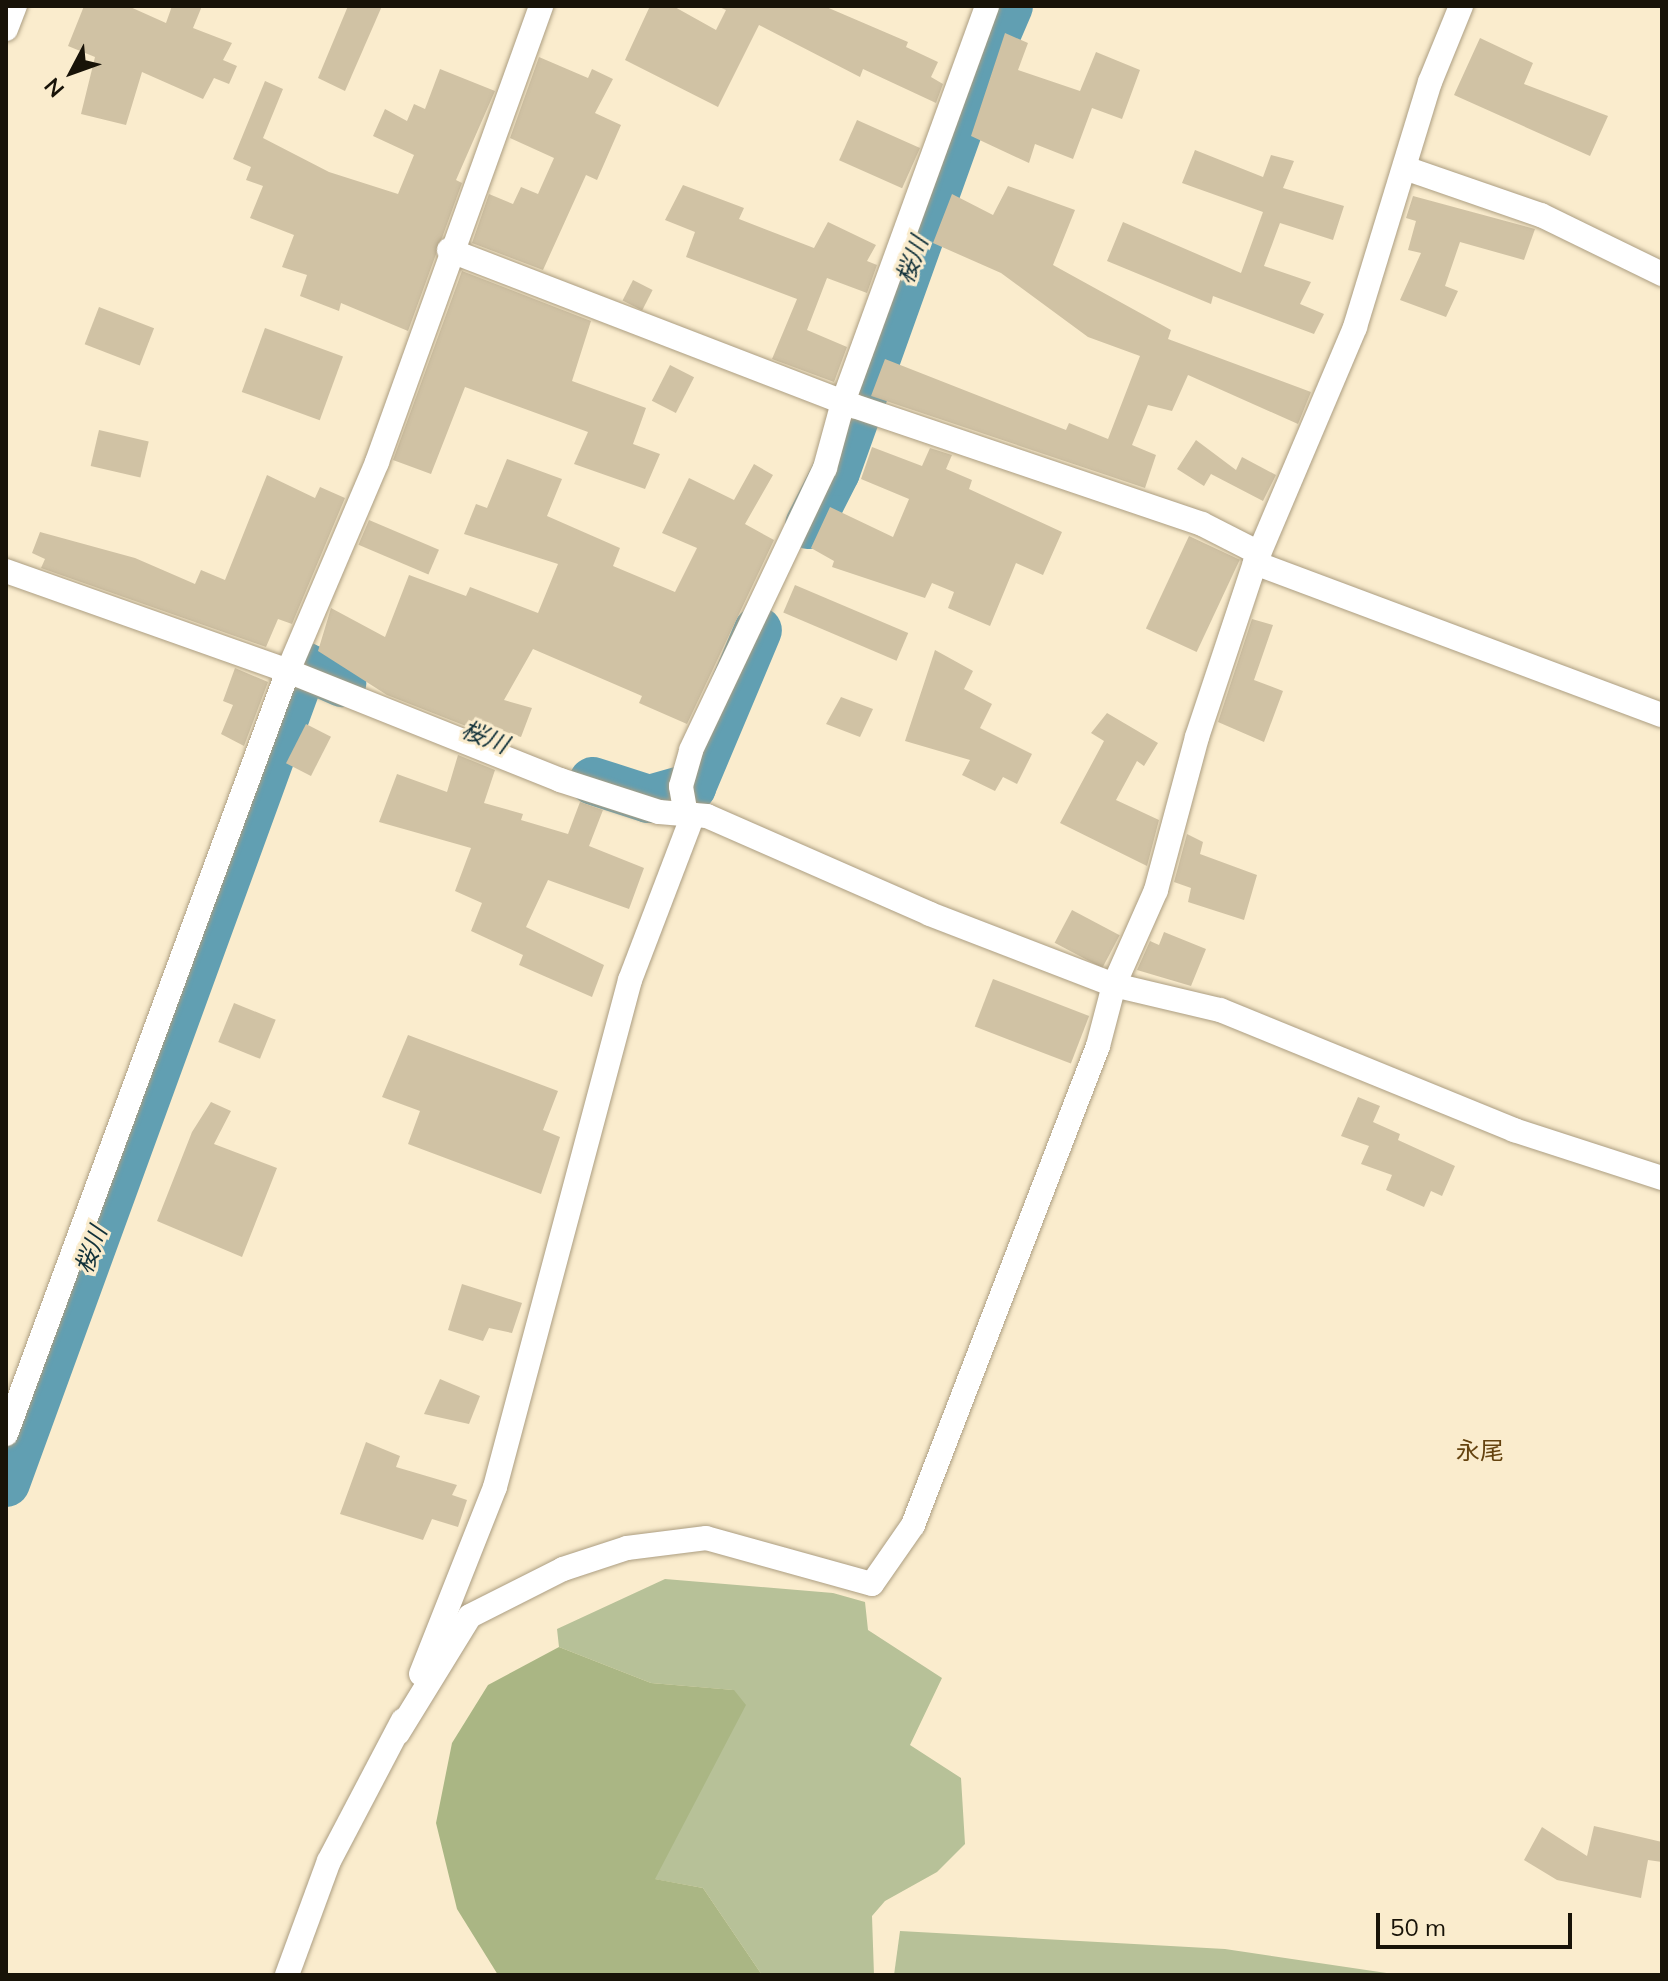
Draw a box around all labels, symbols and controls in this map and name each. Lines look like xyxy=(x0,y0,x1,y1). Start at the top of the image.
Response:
north arrow xyxy=(32,32,112,112)
text: N xyxy=(38,72,70,103)
water label: 桜川 xyxy=(890,233,934,287)
water label: 桜川 xyxy=(457,715,513,759)
water label: 桜川 xyxy=(69,1223,113,1277)
district label: 永尾 xyxy=(1456,1437,1504,1465)
scale bar xyxy=(1380,1897,1576,1947)
text: 50 m xyxy=(1390,1912,1446,1942)

